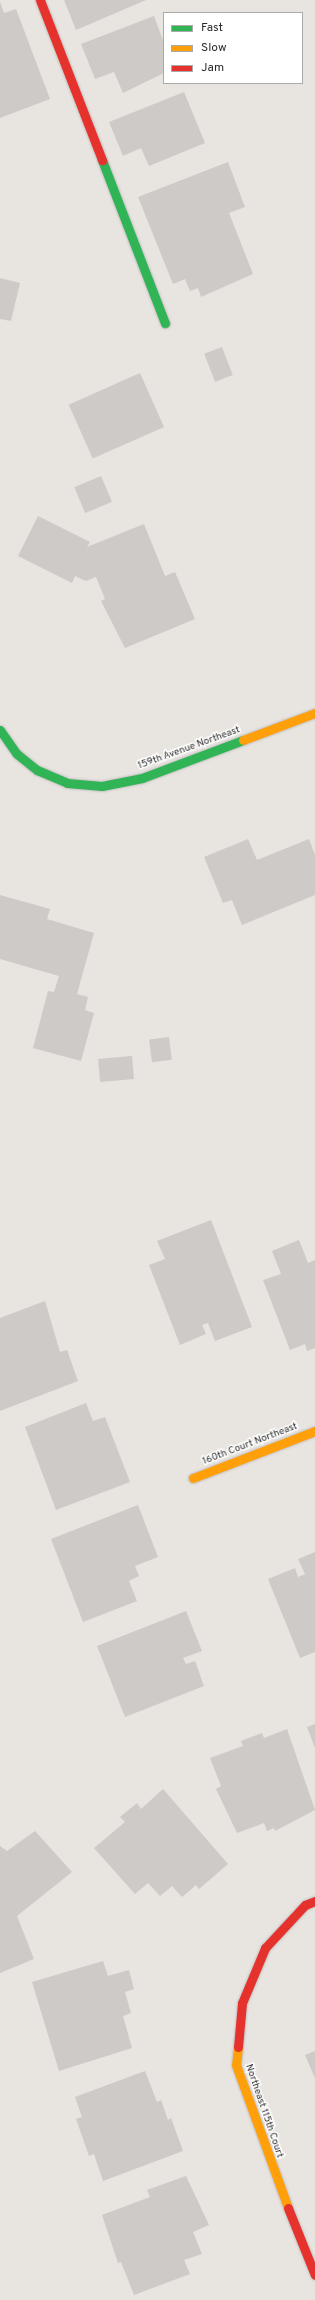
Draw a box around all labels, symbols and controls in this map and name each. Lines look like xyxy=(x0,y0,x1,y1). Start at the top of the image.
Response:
legend xyxy=(163,12,303,84)
text: Fast xyxy=(201,20,223,36)
text: Slow xyxy=(201,40,227,56)
text: Jam xyxy=(201,60,224,76)
street label: 159th Avenue Northeast xyxy=(136,724,242,772)
street label: 160th Court Northeast xyxy=(201,1420,299,1468)
street label: Northeast 115th Court xyxy=(242,2063,286,2159)

